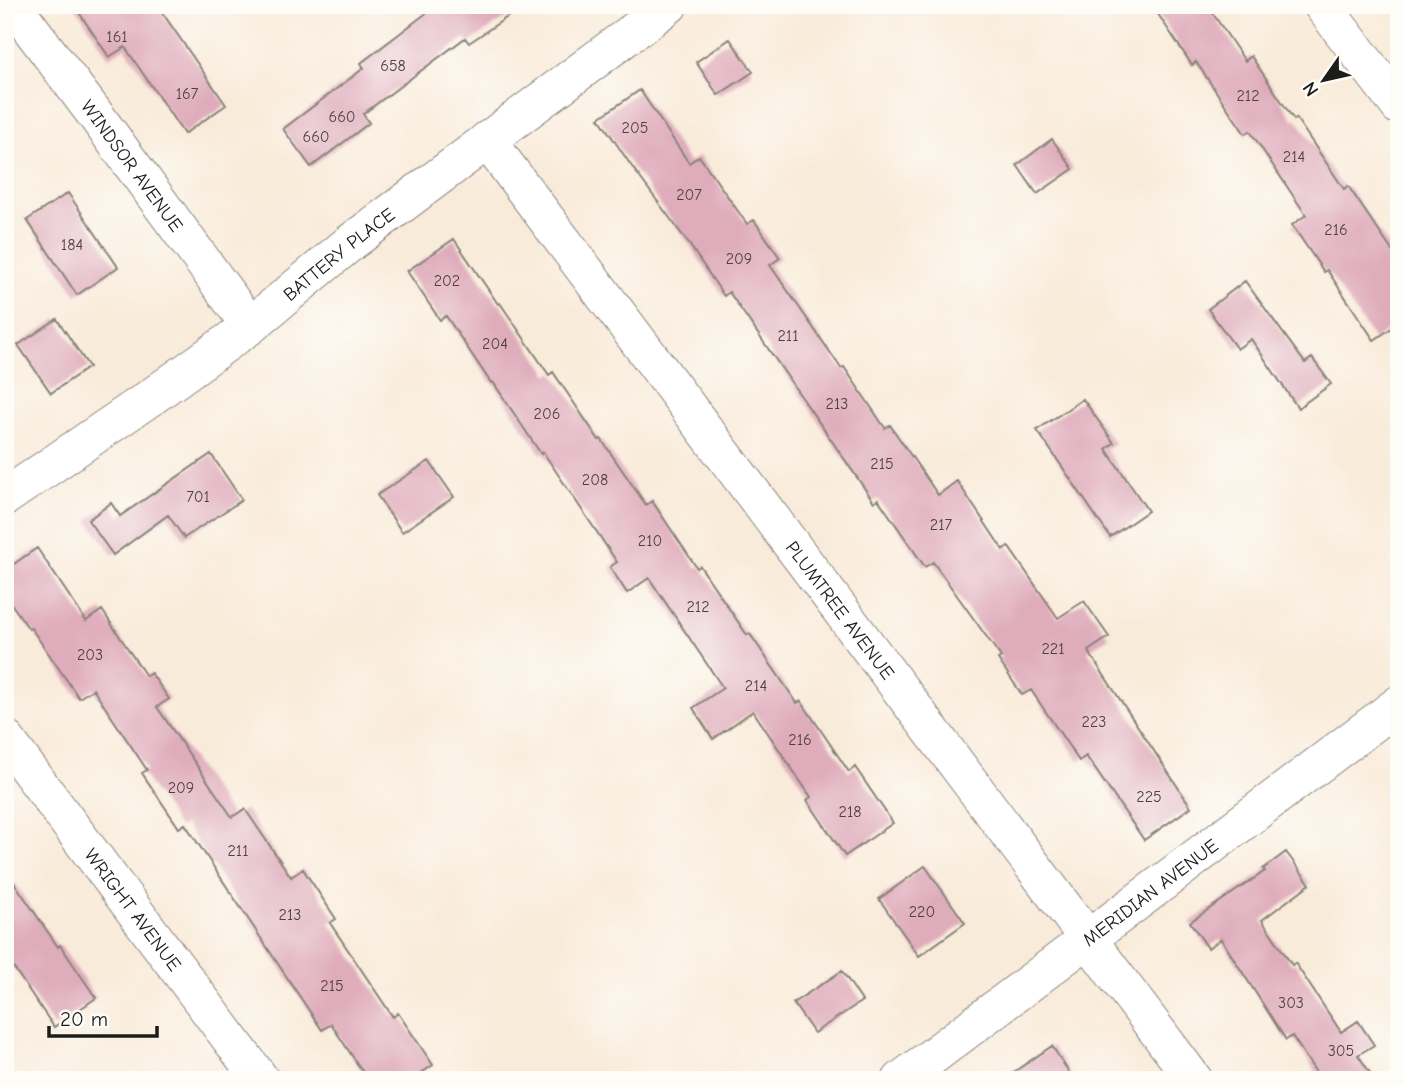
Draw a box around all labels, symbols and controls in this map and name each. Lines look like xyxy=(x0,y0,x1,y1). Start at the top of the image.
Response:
house number: 161 xyxy=(106,28,128,46)
north arrow xyxy=(1288,46,1358,116)
house number: 658 xyxy=(380,57,406,75)
text: N xyxy=(1298,78,1323,100)
house number: 167 xyxy=(176,85,199,103)
house number: 212 xyxy=(1236,87,1260,105)
street label: WINDSOR AVENUE xyxy=(76,96,187,236)
house number: 660 xyxy=(328,108,356,126)
house number: 205 xyxy=(622,119,648,137)
house number: 660 xyxy=(302,128,330,146)
house number: 214 xyxy=(1283,148,1305,166)
house number: 207 xyxy=(676,186,702,204)
street label: BATTERY PLACE xyxy=(279,204,399,306)
house number: 216 xyxy=(1324,221,1348,239)
house number: 184 xyxy=(61,236,83,254)
house number: 209 xyxy=(726,250,752,268)
house number: 202 xyxy=(434,272,460,290)
house number: 211 xyxy=(777,327,799,345)
house number: 204 xyxy=(482,335,508,353)
house number: 213 xyxy=(826,395,848,413)
house number: 206 xyxy=(534,405,560,423)
house number: 215 xyxy=(870,455,894,473)
house number: 208 xyxy=(582,471,608,489)
house number: 701 xyxy=(186,488,210,506)
house number: 217 xyxy=(930,516,953,534)
house number: 210 xyxy=(638,532,662,550)
street label: PLUMTREE AVENUE xyxy=(781,537,899,684)
house number: 212 xyxy=(686,598,710,616)
house number: 221 xyxy=(1041,640,1065,658)
house number: 203 xyxy=(77,646,103,664)
house number: 214 xyxy=(745,677,767,695)
house number: 223 xyxy=(1082,713,1106,731)
house number: 216 xyxy=(788,731,812,749)
house number: 209 xyxy=(168,779,194,797)
house number: 225 xyxy=(1136,788,1162,806)
house number: 218 xyxy=(839,803,861,821)
street label: MERIDIAN AVENUE xyxy=(1079,835,1223,951)
house number: 211 xyxy=(227,842,249,860)
street label: WRIGHT AVENUE xyxy=(79,844,185,976)
house number: 220 xyxy=(909,903,935,921)
house number: 213 xyxy=(279,906,301,924)
house number: 215 xyxy=(320,977,344,995)
scale bar xyxy=(49,994,158,1038)
house number: 303 xyxy=(1278,994,1304,1012)
text: 20 m xyxy=(60,1007,108,1031)
house number: 305 xyxy=(1328,1042,1354,1060)

